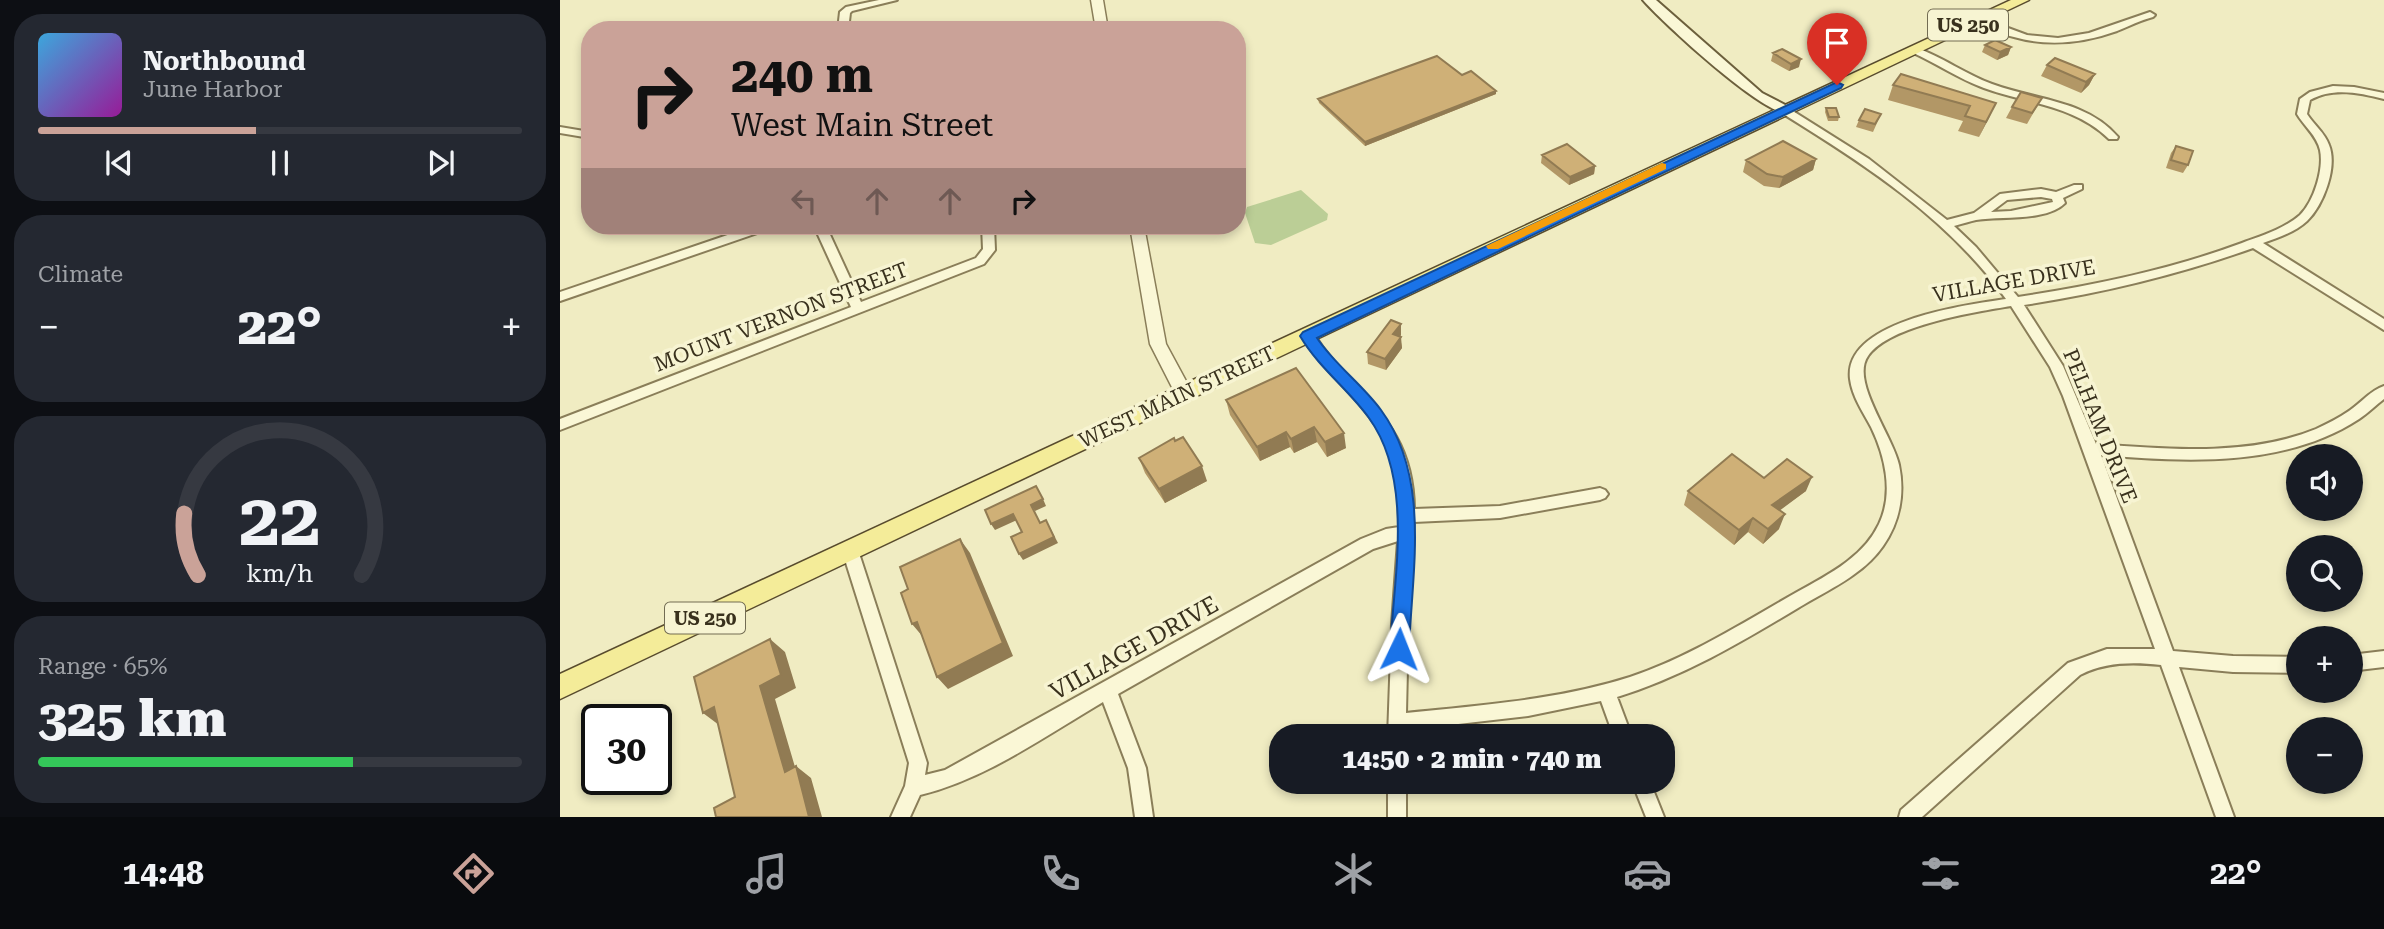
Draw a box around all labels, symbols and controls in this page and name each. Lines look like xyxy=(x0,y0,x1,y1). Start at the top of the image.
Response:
road number: US 250 xyxy=(1928,10,2008,41)
pin xyxy=(1807,13,1867,85)
icon: arrive xyxy=(1818,24,1856,62)
text: Northbound xyxy=(143,46,306,76)
text: 240 m xyxy=(731,47,873,104)
icon: right xyxy=(616,49,707,140)
text: June Harbor xyxy=(143,76,283,103)
text: West Main Street xyxy=(731,106,993,144)
icon: previous xyxy=(100,144,138,182)
icon: pause xyxy=(261,144,299,182)
icon: next xyxy=(422,144,460,182)
icon: left xyxy=(785,182,823,220)
icon: ahead xyxy=(858,182,896,220)
icon: ahead xyxy=(931,182,969,220)
icon: right xyxy=(1004,182,1042,220)
street label: VILLAGE DRIVE xyxy=(1931,255,2097,307)
street label: MOUNT VERNON STREET xyxy=(651,257,911,377)
text: Climate xyxy=(38,261,123,288)
text: 22° xyxy=(238,296,322,357)
text: − xyxy=(38,305,59,349)
text: + xyxy=(501,305,522,349)
street label: WEST MAIN STREET xyxy=(1075,341,1279,453)
street label: PELHAM DRIVE xyxy=(2058,345,2142,507)
map controls xyxy=(2286,444,2363,794)
button: sound xyxy=(2286,444,2363,521)
text: 22 xyxy=(239,478,321,563)
button: search xyxy=(2286,535,2363,612)
text: km/h xyxy=(247,559,313,588)
street label: VILLAGE DRIVE xyxy=(1045,590,1223,706)
road number: US 250 xyxy=(665,603,745,634)
position arrow xyxy=(1362,612,1436,686)
button: + xyxy=(2286,626,2363,703)
text: Range · 65% xyxy=(38,653,167,680)
text: 325 km xyxy=(38,688,226,749)
speed limit sign: 30 xyxy=(581,704,672,795)
button: − xyxy=(2286,717,2363,794)
text: 14:50 · 2 min · 740 m xyxy=(1342,744,1602,774)
icon: directions xyxy=(449,849,498,898)
icon: music xyxy=(742,849,791,898)
icon: phone xyxy=(1036,849,1085,898)
icon: climate xyxy=(1329,849,1378,898)
icon: car xyxy=(1623,849,1672,898)
icon: filters xyxy=(1916,849,1965,898)
text: 14:48 xyxy=(122,854,204,892)
text: 22° xyxy=(2210,854,2262,892)

